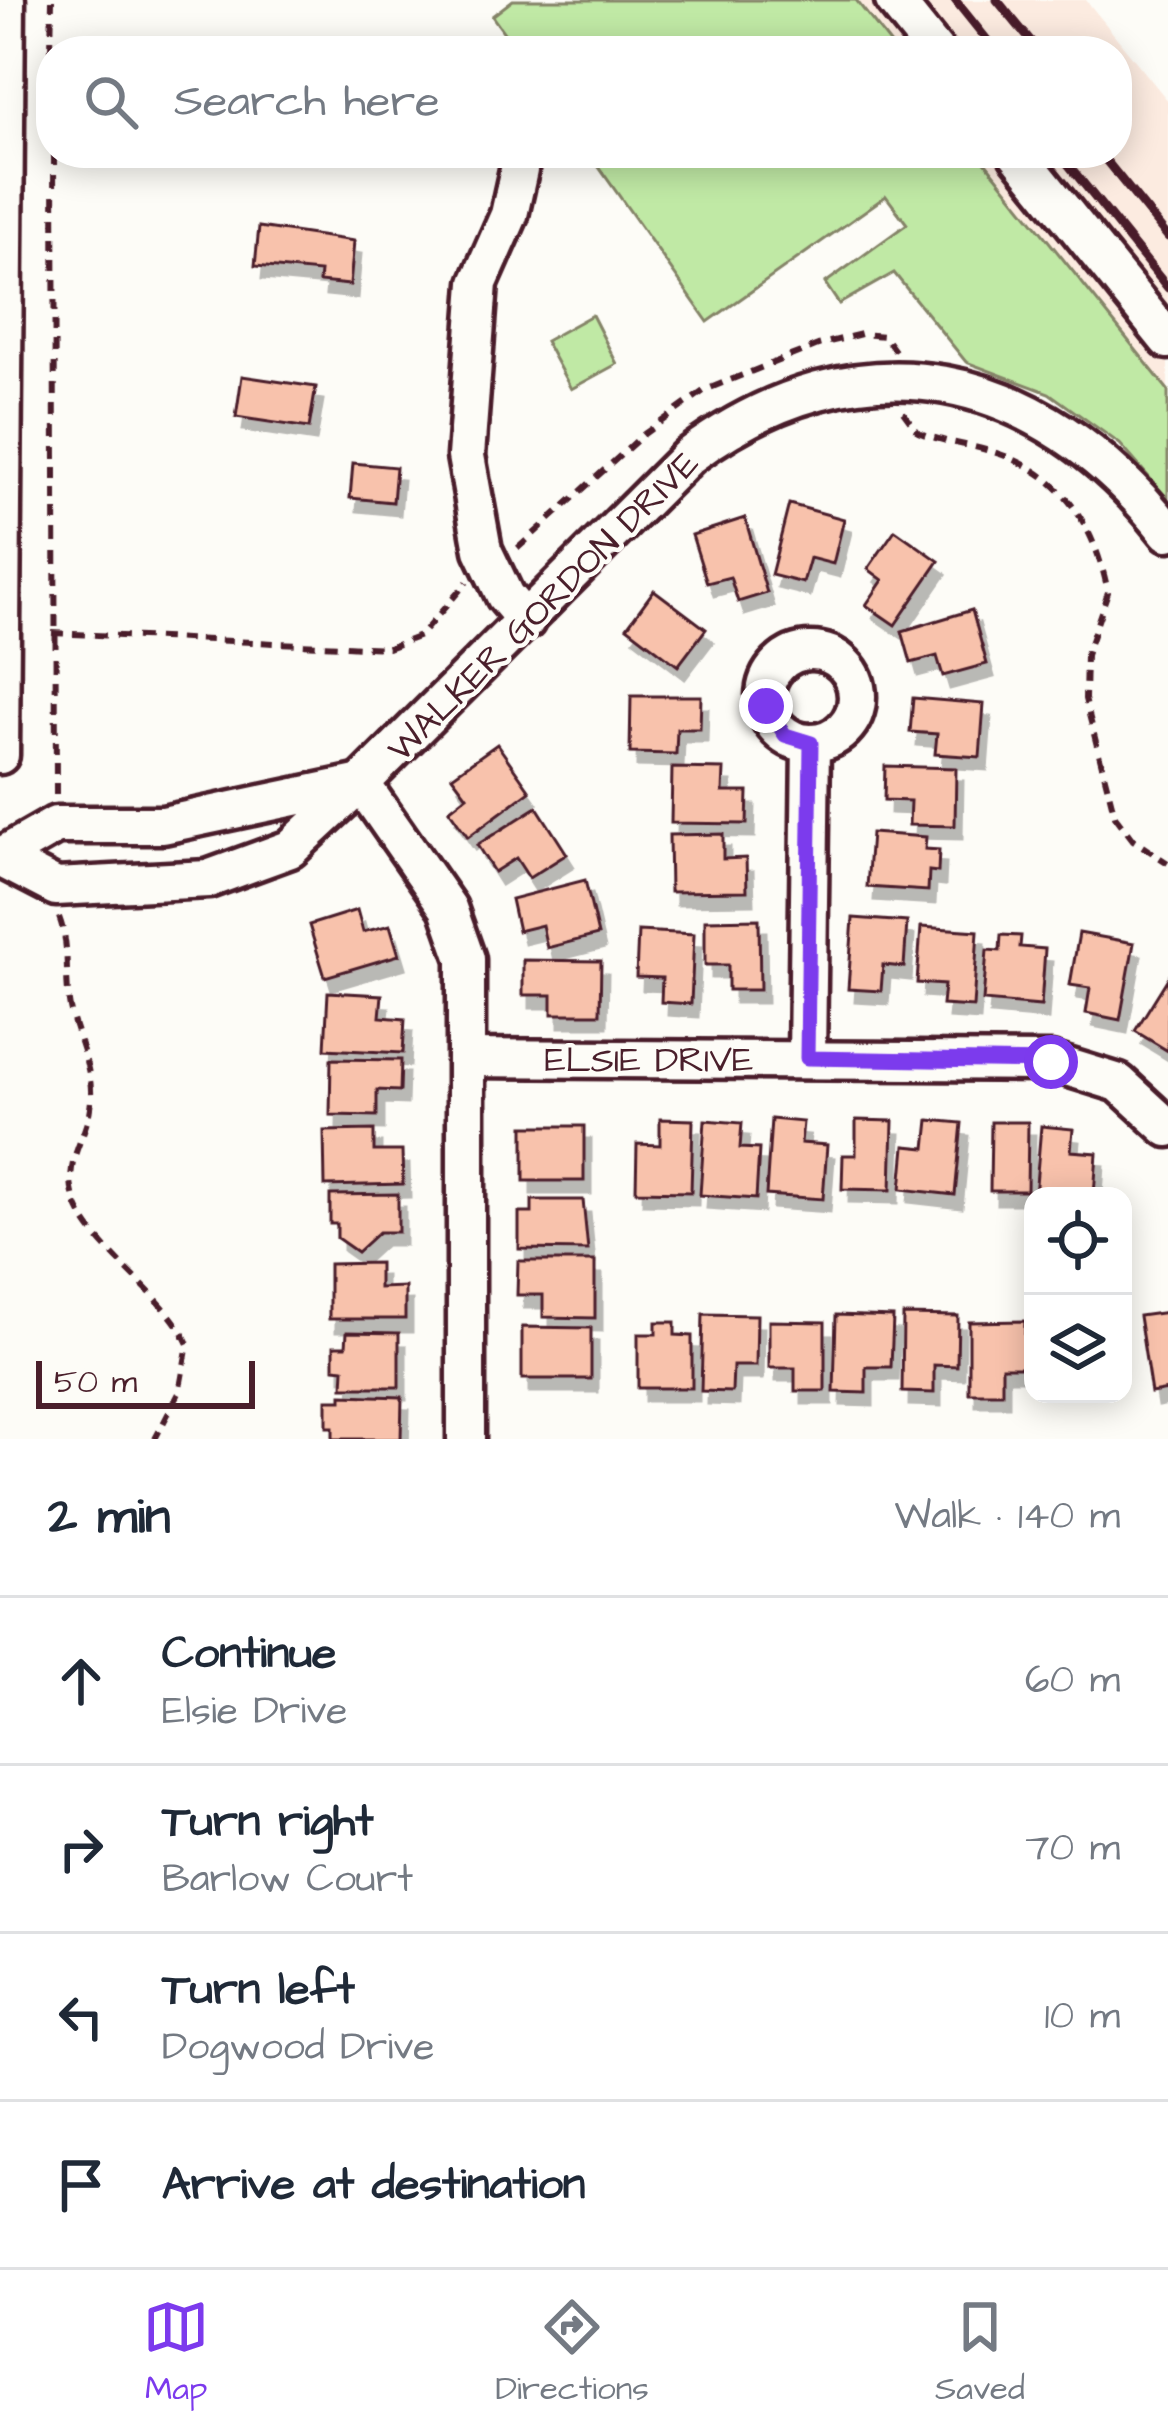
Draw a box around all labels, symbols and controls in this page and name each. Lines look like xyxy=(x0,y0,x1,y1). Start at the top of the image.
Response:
search box xyxy=(36,36,1132,168)
icon: search xyxy=(78,69,144,135)
text: Search here xyxy=(174,71,440,133)
street label: WALKER GORDON DRIVE xyxy=(376,439,711,774)
route end xyxy=(739,679,793,733)
street label: ELSIE DRIVE xyxy=(545,1035,753,1086)
route start xyxy=(1024,1035,1078,1089)
map controls xyxy=(1024,1187,1132,1403)
button: locate xyxy=(1024,1187,1132,1295)
button: layers xyxy=(1024,1295,1132,1403)
scale bar xyxy=(36,1355,255,1408)
text: 50 m xyxy=(54,1359,137,1405)
text: 2 min xyxy=(48,1482,171,1553)
text: Walk · 140 m xyxy=(895,1490,1120,1544)
text: Continue xyxy=(162,1623,336,1685)
icon: ahead xyxy=(48,1648,114,1714)
text: 60 m xyxy=(1025,1654,1120,1708)
text: Elsie Drive xyxy=(162,1685,347,1739)
text: Turn right xyxy=(162,1791,374,1853)
icon: right xyxy=(48,1816,114,1882)
text: 70 m xyxy=(1025,1822,1120,1876)
text: Barlow Court xyxy=(162,1853,413,1907)
text: Turn left xyxy=(162,1959,355,2021)
icon: left xyxy=(48,1984,114,2050)
text: 10 m xyxy=(1044,1990,1120,2044)
text: Dogwood Drive xyxy=(162,2021,434,2075)
icon: arrive xyxy=(48,2152,114,2218)
text: Arrive at destination xyxy=(162,2154,585,2216)
tab: Map xyxy=(143,2294,209,2412)
tab: Directions xyxy=(495,2294,649,2412)
tab: Saved xyxy=(935,2294,1025,2412)

